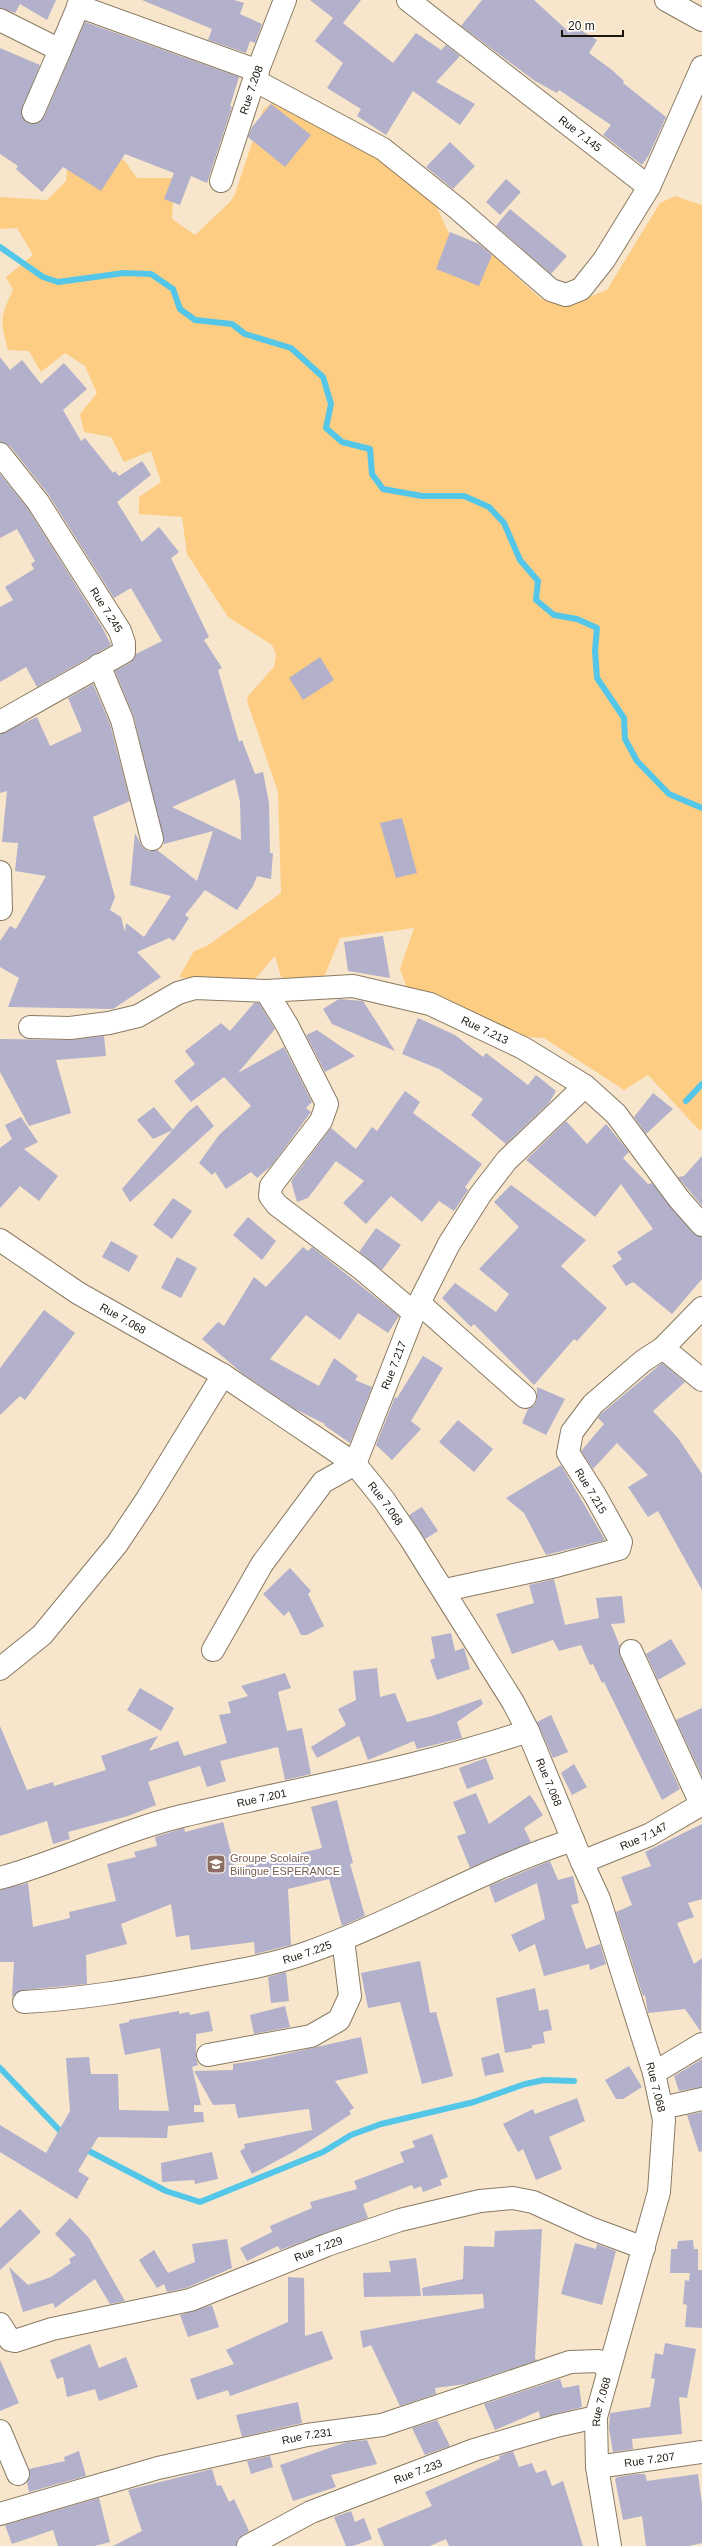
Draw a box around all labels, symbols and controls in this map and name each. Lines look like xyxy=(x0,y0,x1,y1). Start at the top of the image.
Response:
scale bar xyxy=(562,12,623,38)
text: 20 m xyxy=(568,19,595,33)
street label: Rue 7.208 xyxy=(237,64,265,116)
street label: Rue 7.145 xyxy=(556,113,604,154)
street label: Rue 7.245 xyxy=(88,585,125,635)
street label: Rue 7.213 xyxy=(459,1014,510,1046)
street label: Rue 7.068 xyxy=(98,1301,148,1336)
street label: Rue 7.217 xyxy=(379,1339,408,1391)
street label: Rue 7.215 xyxy=(573,1466,609,1516)
street label: Rue 7.068 xyxy=(366,1479,405,1527)
street label: Rue 7.068 xyxy=(534,1756,564,1808)
street label: Rue 7.201 xyxy=(235,1787,288,1809)
street label: Rue 7.147 xyxy=(618,1820,669,1852)
place label: Groupe Scolaire Bilingue ESPERANCE xyxy=(230,1852,340,1877)
school or university icon: Groupe Scolaire Bilingue ESPERANCE xyxy=(205,1853,227,1875)
street label: Rue 7.225 xyxy=(281,1938,333,1966)
street label: Rue 7.068 xyxy=(644,2061,668,2113)
street label: Rue 7.229 xyxy=(292,2234,344,2264)
street label: Rue 7.068 xyxy=(590,2376,613,2427)
street label: Rue 7.231 xyxy=(281,2426,333,2446)
street label: Rue 7.207 xyxy=(623,2450,675,2469)
street label: Rue 7.233 xyxy=(392,2457,444,2486)

